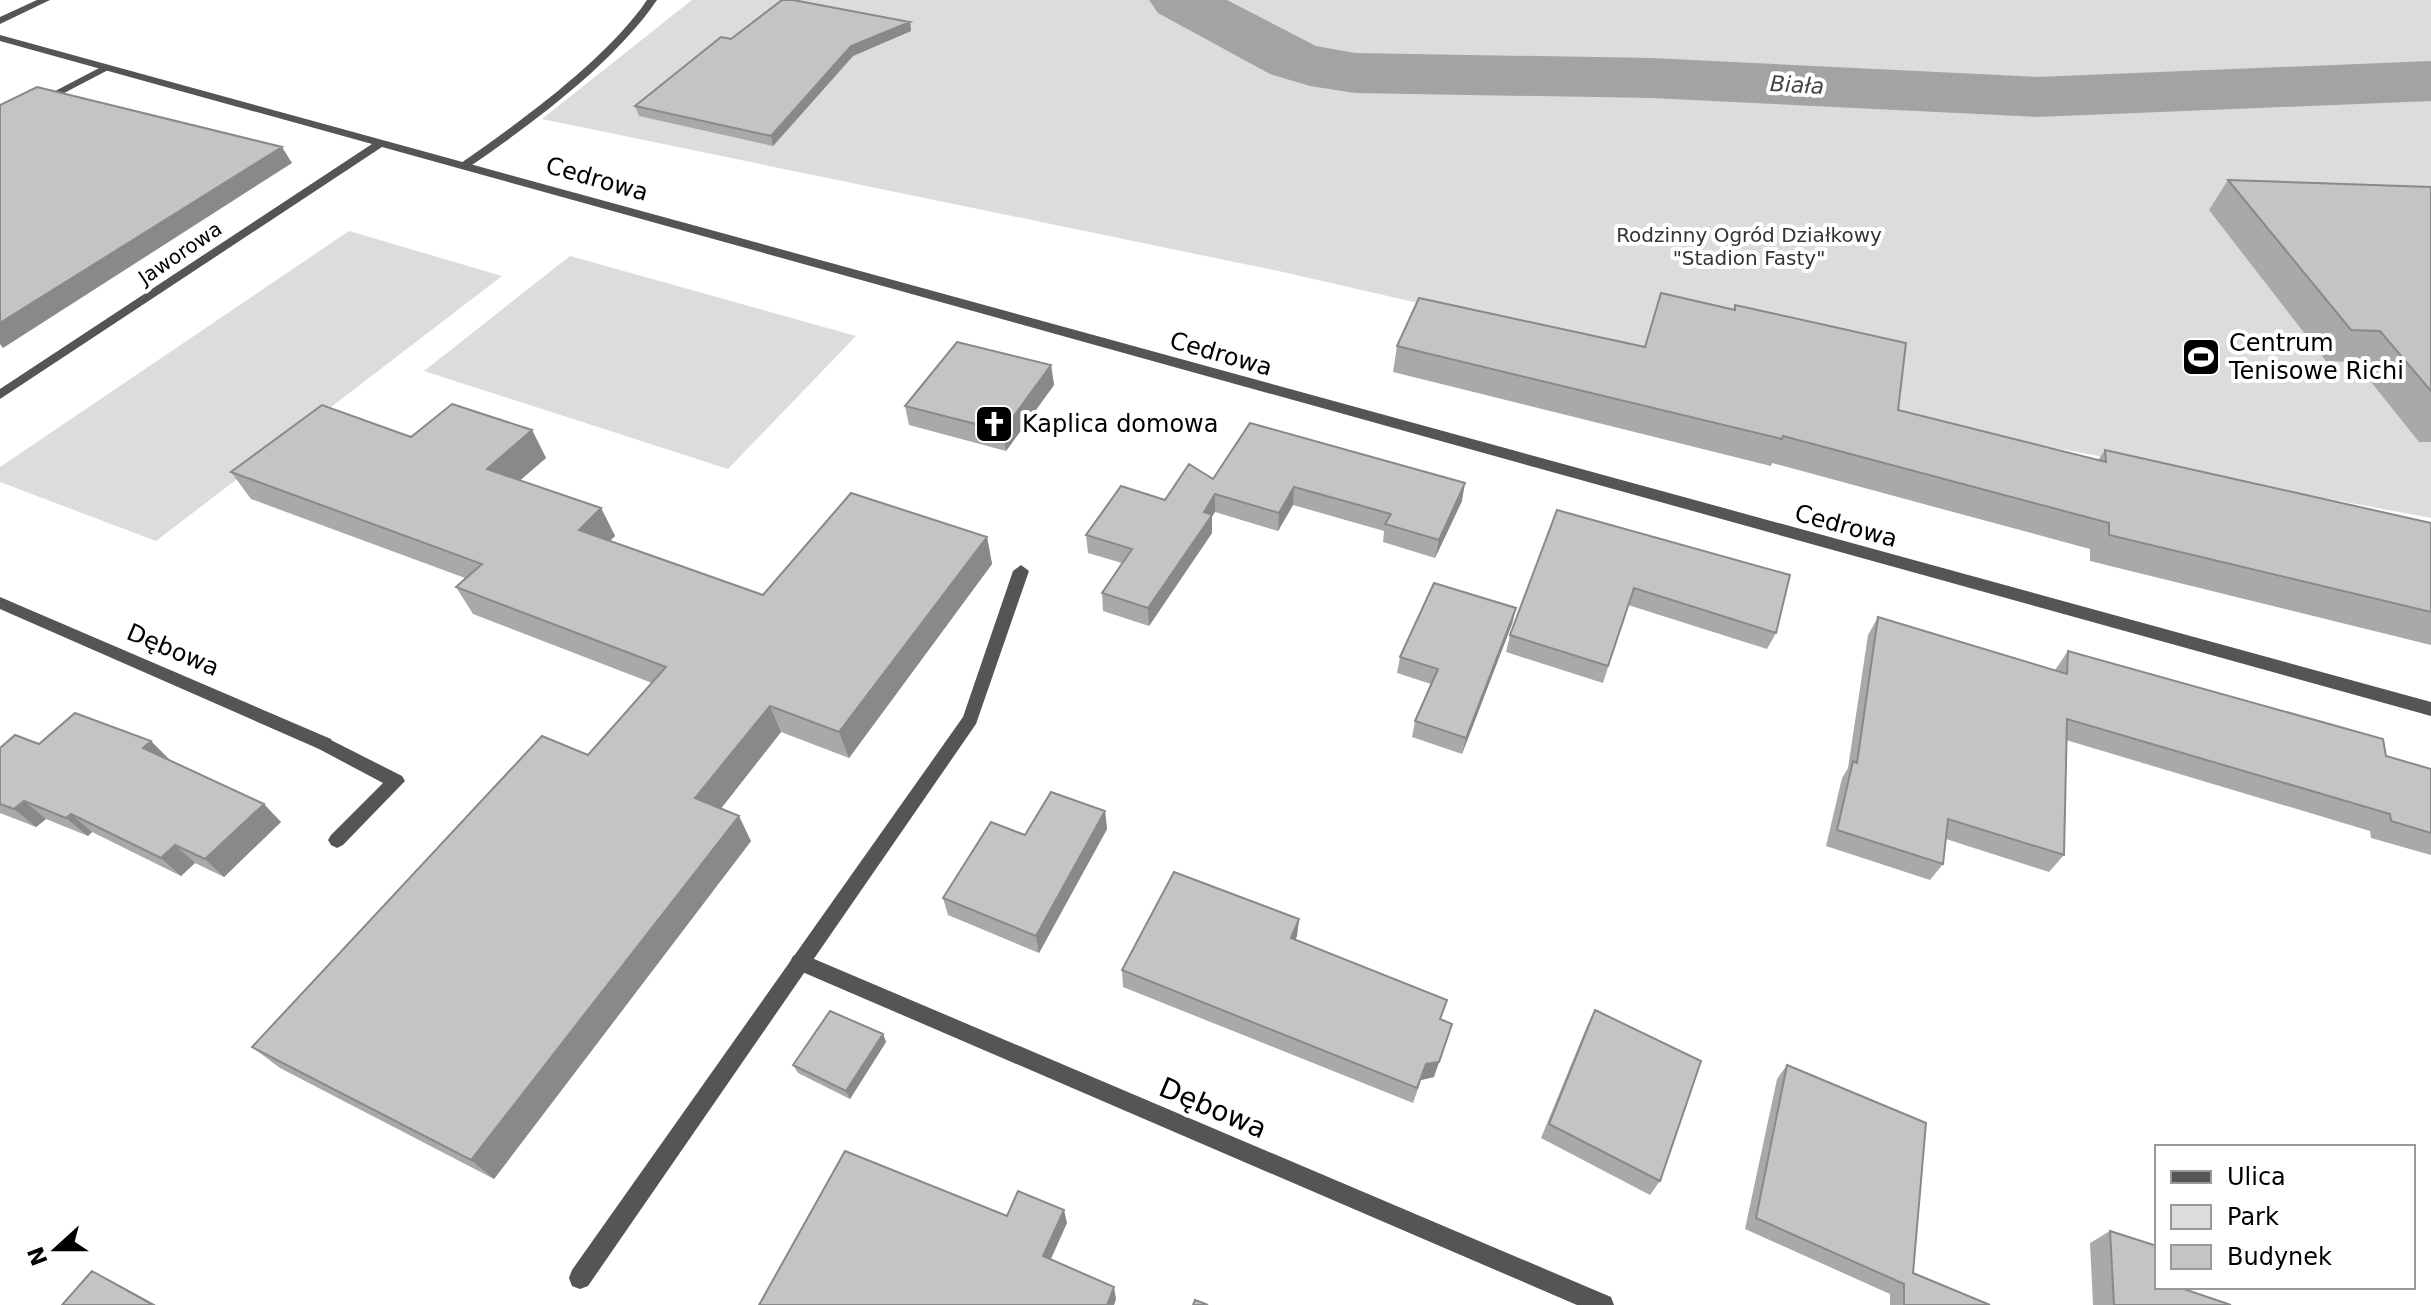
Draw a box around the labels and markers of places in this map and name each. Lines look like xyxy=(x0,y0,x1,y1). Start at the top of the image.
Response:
place label: Centrum Tenisowe Richi xyxy=(2228,329,2404,385)
sports icon: Centrum Tenisowe Richi xyxy=(2180,336,2222,378)
church icon: Kaplica domowa xyxy=(973,403,1015,445)
place label: Kaplica domowa xyxy=(1022,410,1218,438)

